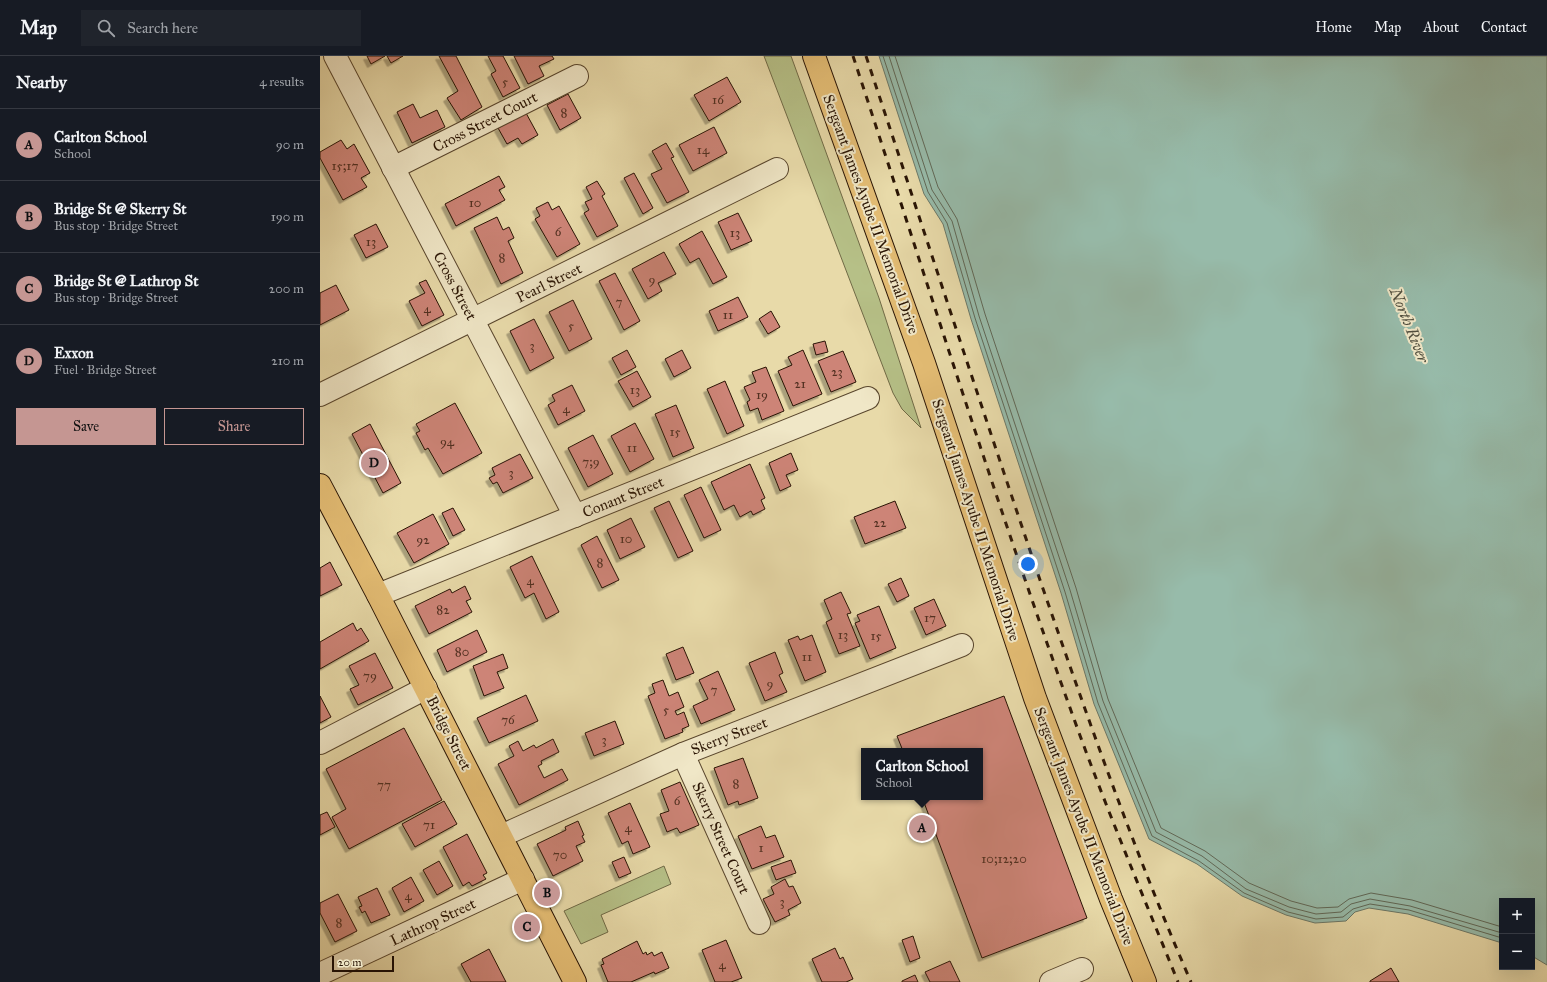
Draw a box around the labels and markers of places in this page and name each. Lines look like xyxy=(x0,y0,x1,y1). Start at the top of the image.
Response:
pin: D xyxy=(361,448,387,478)
pin: A xyxy=(909,813,935,843)
pin: B xyxy=(534,878,560,908)
pin: C xyxy=(514,912,540,942)

